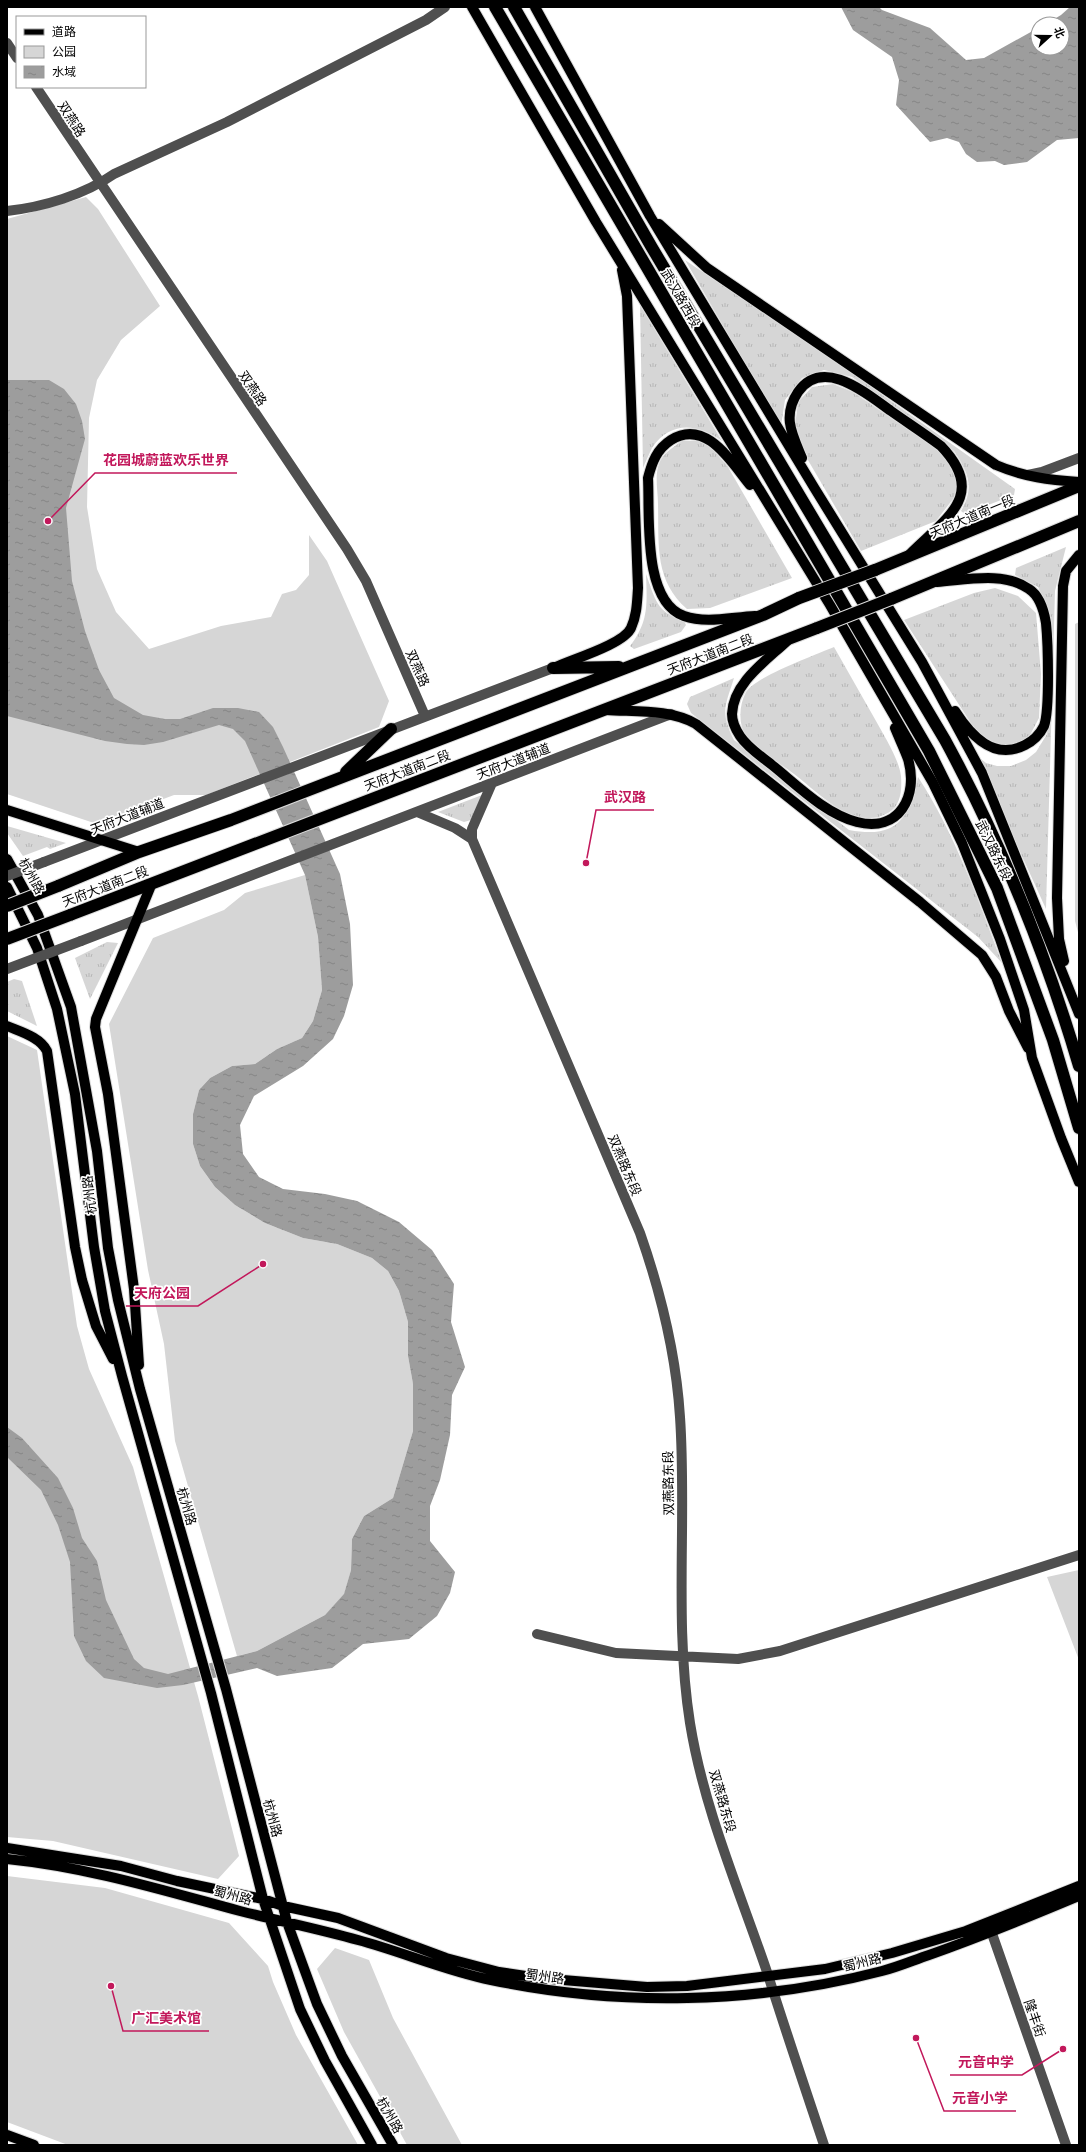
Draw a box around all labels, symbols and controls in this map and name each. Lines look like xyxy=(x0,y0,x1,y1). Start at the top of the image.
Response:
legend xyxy=(16,16,146,88)
north arrow xyxy=(1030,16,1070,56)
text: 道路 xyxy=(52,24,76,40)
text: 北 xyxy=(1050,25,1068,40)
text: 公园 xyxy=(52,44,76,60)
text: 水域 xyxy=(52,64,76,80)
street label: 双燕路 xyxy=(53,98,89,141)
street label: 武汉路西段 xyxy=(656,266,704,331)
street label: 双燕路 xyxy=(234,367,271,410)
callout: 花园城蔚蓝欢乐世界 xyxy=(95,447,237,473)
text: 花园城蔚蓝欢乐世界 xyxy=(103,451,229,470)
street label: 天府大道南一段 xyxy=(927,491,1018,543)
street label: 天府大道南二段 xyxy=(665,630,756,680)
street label: 双燕路 xyxy=(401,647,433,690)
street label: 天府大道辅道 xyxy=(474,740,553,784)
street label: 天府大道南二段 xyxy=(362,746,453,796)
callout: 武汉路 xyxy=(596,784,654,810)
text: 武汉路 xyxy=(604,788,646,807)
street label: 天府大道辅道 xyxy=(88,795,167,839)
street label: 武汉路东段 xyxy=(971,817,1015,884)
street label: 杭州路 xyxy=(14,855,48,898)
street label: 天府大道南二段 xyxy=(60,862,151,912)
street label: 双燕路东段 xyxy=(603,1132,645,1199)
street label: 杭州路 xyxy=(79,1174,101,1215)
callout: 天府公园 xyxy=(126,1280,198,1306)
text: 天府公园 xyxy=(134,1284,190,1303)
street label: 双燕路东段 xyxy=(659,1450,679,1516)
street label: 杭州路 xyxy=(172,1485,200,1528)
street label: 双燕路东段 xyxy=(704,1768,740,1835)
street label: 杭州路 xyxy=(258,1797,286,1839)
street label: 蜀州路 xyxy=(212,1882,254,1910)
street label: 蜀州路 xyxy=(841,1950,883,1976)
street label: 蜀州路 xyxy=(524,1965,565,1989)
street label: 隆丰街 xyxy=(1019,1997,1049,2040)
callout: 广汇美术馆 xyxy=(123,2005,209,2031)
text: 广汇美术馆 xyxy=(131,2009,201,2028)
callout: 元音中学 xyxy=(950,2049,1022,2075)
text: 元音中学 xyxy=(958,2053,1014,2072)
callout: 元音小学 xyxy=(944,2085,1016,2111)
text: 元音小学 xyxy=(952,2089,1008,2108)
street label: 杭州路 xyxy=(372,2094,407,2137)

